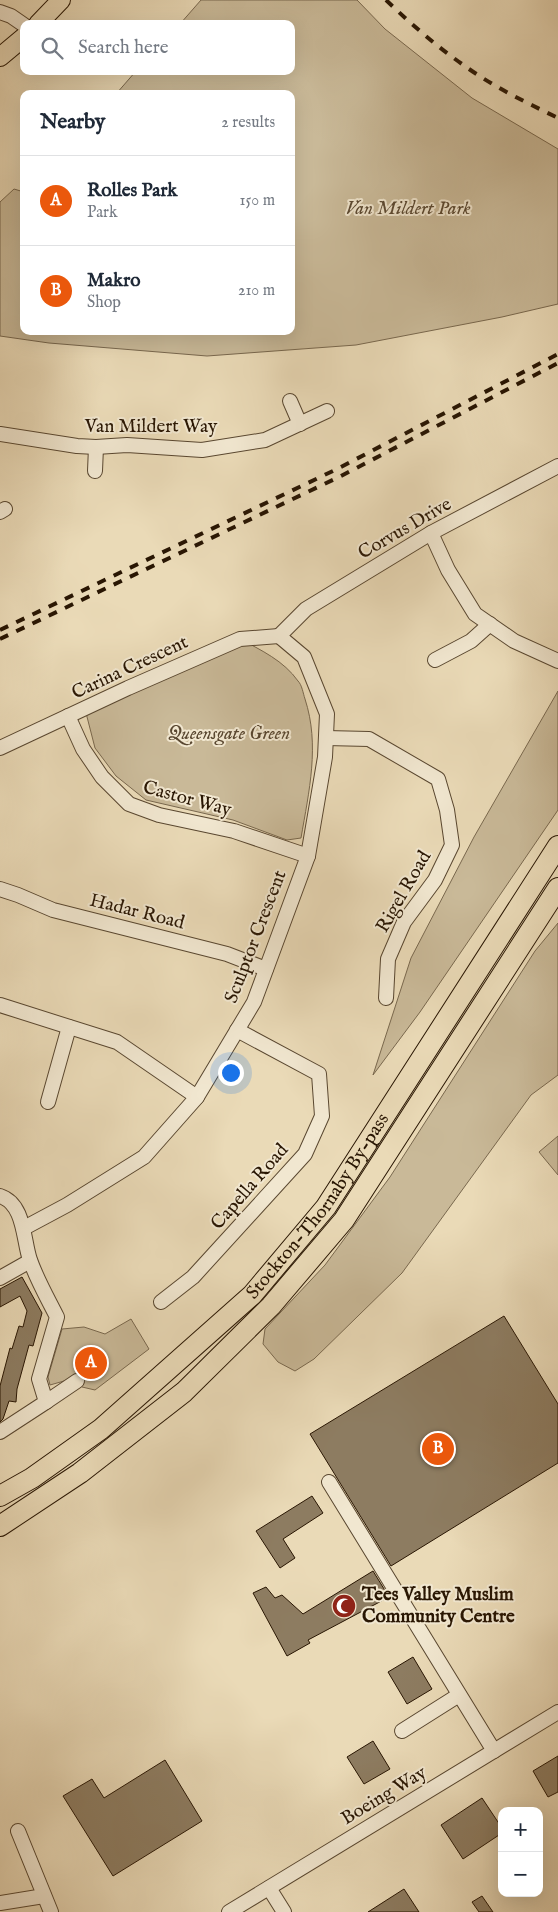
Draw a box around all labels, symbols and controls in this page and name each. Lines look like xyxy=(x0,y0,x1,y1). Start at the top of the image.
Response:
search box xyxy=(20,20,295,75)
icon: search xyxy=(38,34,66,62)
text: Search here xyxy=(78,36,169,60)
text: Nearby xyxy=(40,109,105,136)
text: 2 results xyxy=(221,113,275,133)
text: Rolles Park xyxy=(87,179,178,203)
text: A xyxy=(51,191,61,211)
text: 150 m xyxy=(240,191,275,211)
park label: Van Mildert Park xyxy=(346,197,471,221)
text: Park xyxy=(87,203,117,223)
text: Makro xyxy=(87,269,140,293)
text: B xyxy=(51,281,61,301)
text: 210 m xyxy=(238,281,275,301)
text: Shop xyxy=(87,293,121,313)
street label: Van Mildert Way xyxy=(84,415,218,439)
street label: Corvus Drive xyxy=(354,492,456,565)
street label: Carina Crescent xyxy=(68,630,192,705)
park label: Queensgate Green xyxy=(168,722,290,746)
street label: Castor Way xyxy=(140,776,234,822)
street label: Rigel Road xyxy=(371,846,438,937)
street label: Sculptor Crescent xyxy=(220,867,293,1007)
street label: Hadar Road xyxy=(87,889,188,936)
your location xyxy=(218,1060,244,1086)
street label: Stockton-Thornaby By-pass xyxy=(241,1109,395,1304)
street label: Capella Road xyxy=(206,1138,295,1235)
pin: A xyxy=(75,1344,107,1382)
pin: B xyxy=(422,1430,454,1468)
place label: Tees Valley Muslim Community Centre xyxy=(361,1583,515,1629)
mosque icon: Tees Valley Muslim Community Centre xyxy=(331,1593,357,1619)
street label: Boeing Way xyxy=(337,1761,432,1831)
map controls xyxy=(498,1807,543,1897)
button: + xyxy=(498,1807,543,1852)
button: − xyxy=(498,1852,543,1897)

